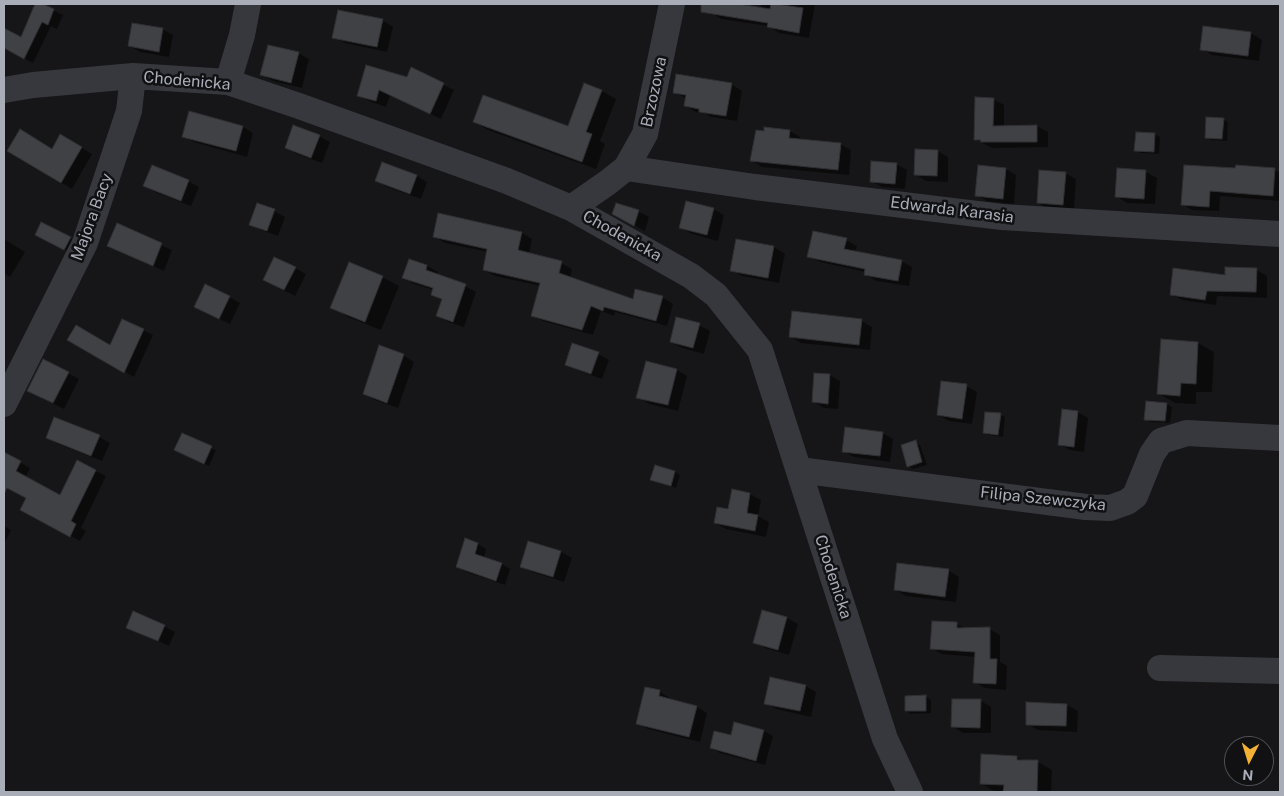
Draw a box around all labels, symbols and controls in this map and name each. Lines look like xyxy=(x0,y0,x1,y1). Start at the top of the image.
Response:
street label: Brzozowa xyxy=(637,55,671,129)
street label: Chodenicka xyxy=(143,68,231,94)
street label: Majora Bacy xyxy=(67,171,117,263)
street label: Edwarda Karasia xyxy=(889,193,1015,227)
street label: Chodenicka xyxy=(579,206,665,266)
street label: Filipa Szewczyka xyxy=(979,483,1107,515)
street label: Chodenicka xyxy=(810,533,856,621)
north arrow xyxy=(1224,736,1274,786)
text: N xyxy=(1242,767,1254,783)

